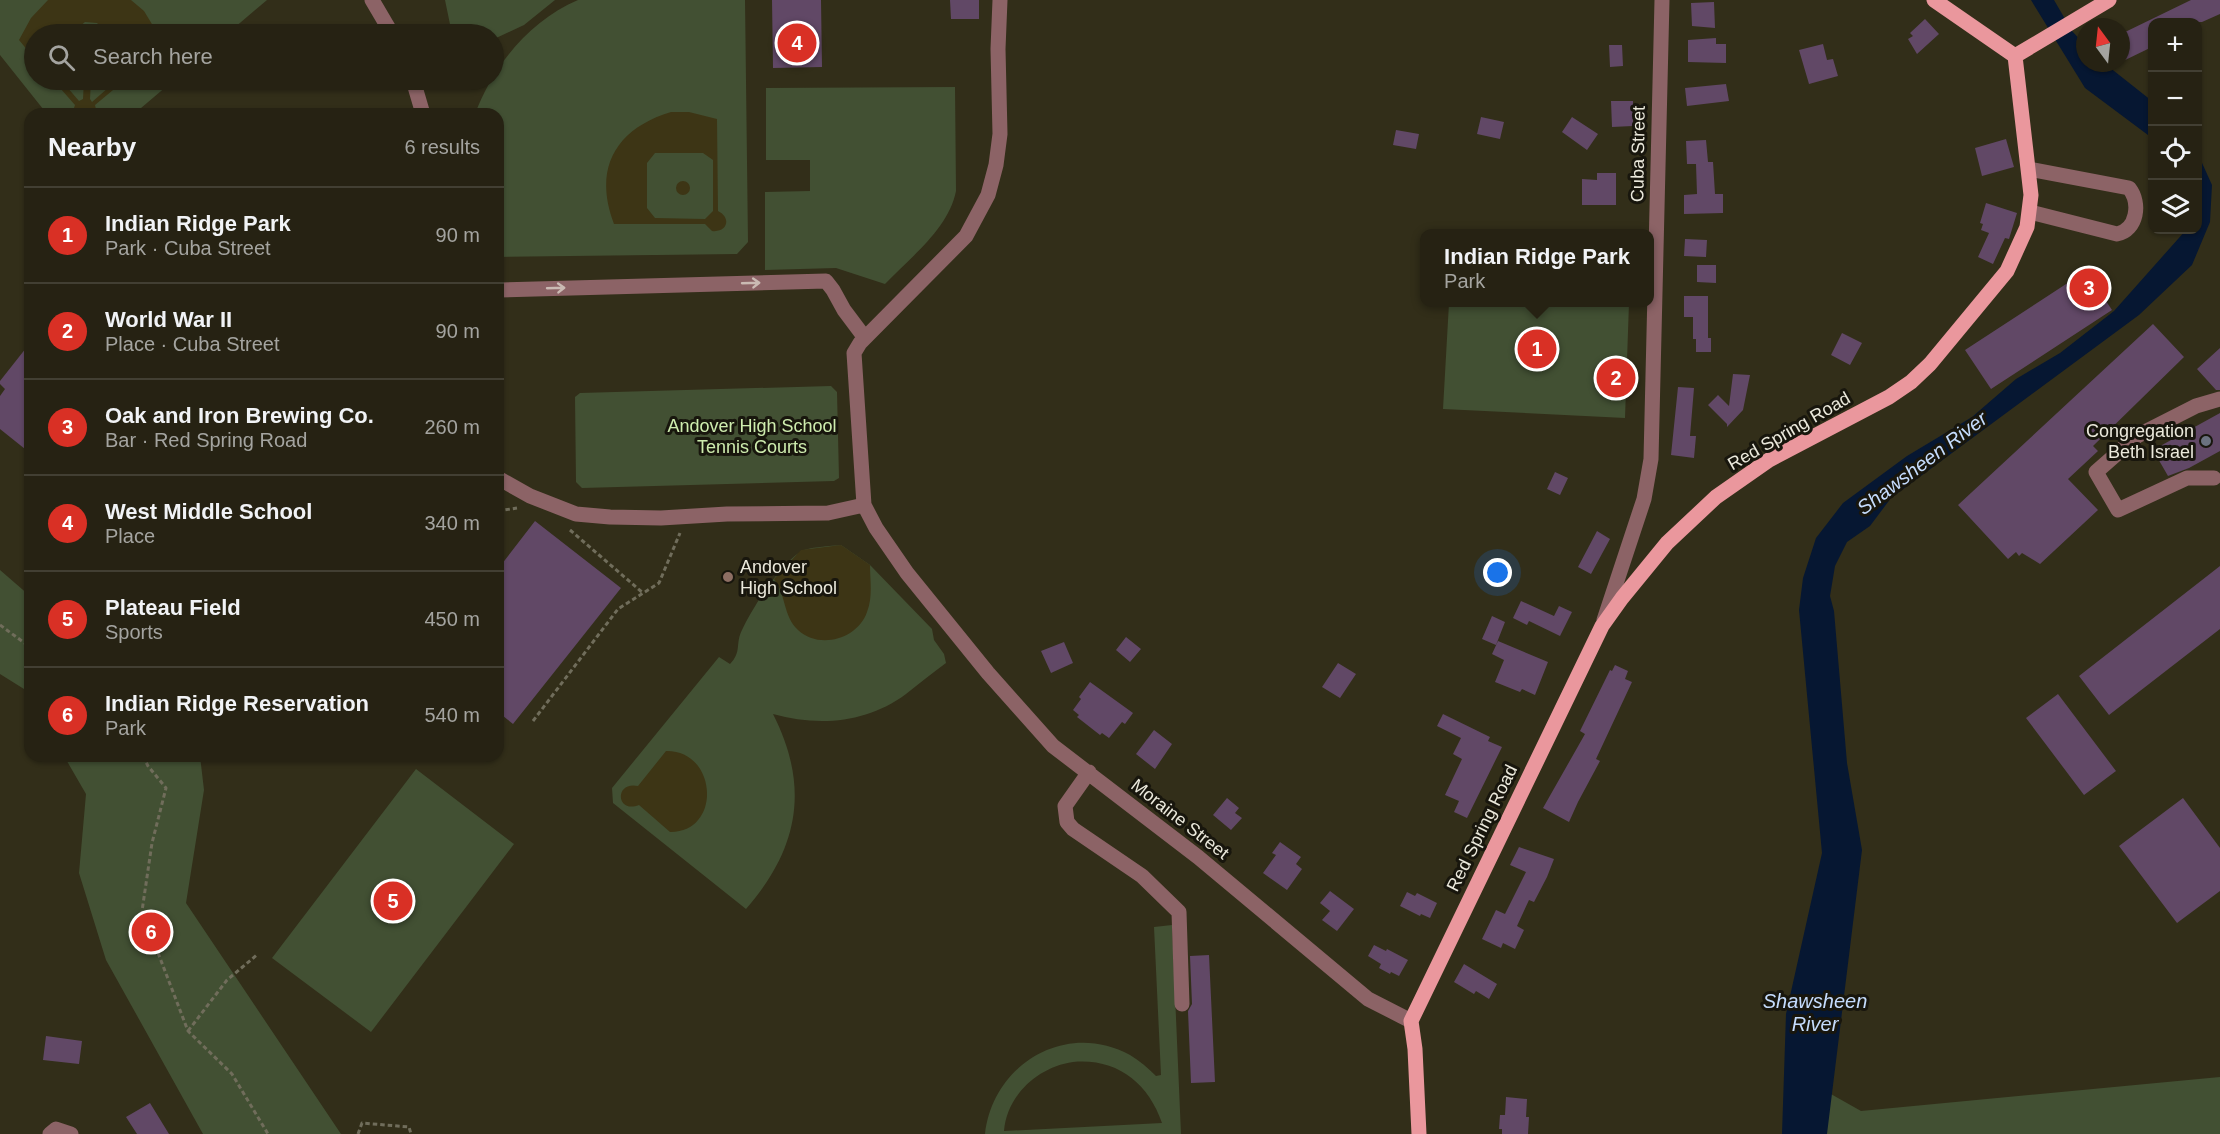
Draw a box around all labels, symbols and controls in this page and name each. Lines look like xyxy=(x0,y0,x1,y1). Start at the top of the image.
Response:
north arrow xyxy=(2076,18,2130,72)
map controls xyxy=(2148,18,2202,234)
button: + xyxy=(2148,18,2202,72)
pin: 4 xyxy=(778,20,816,66)
search box xyxy=(24,24,504,90)
icon: search xyxy=(45,41,78,74)
text: Search here xyxy=(93,44,213,69)
button: − xyxy=(2148,72,2202,126)
street label: Cuba Street xyxy=(1627,106,1649,202)
button: locate xyxy=(2148,126,2202,180)
text: Nearby xyxy=(48,132,136,162)
text: 6 results xyxy=(404,136,480,158)
button: layers xyxy=(2148,180,2202,234)
text: Indian Ridge Park xyxy=(105,211,291,236)
text: 1 xyxy=(62,224,73,246)
text: 90 m xyxy=(436,224,480,246)
popup xyxy=(1420,229,1654,307)
text: Park · Cuba Street xyxy=(105,237,271,259)
text: Indian Ridge Park xyxy=(1444,244,1630,269)
pin: 3 xyxy=(2070,266,2108,310)
text: Park xyxy=(1444,270,1485,292)
one-way arrow xyxy=(741,277,761,288)
one-way arrow xyxy=(546,283,566,294)
text: World War II xyxy=(105,307,232,332)
text: 2 xyxy=(62,320,73,342)
text: 90 m xyxy=(436,320,480,342)
pin: 1 xyxy=(1518,326,1556,372)
text: Place · Cuba Street xyxy=(105,333,280,355)
pin: 2 xyxy=(1596,356,1636,400)
street label: Red Spring Road xyxy=(1724,388,1854,474)
text: Oak and Iron Brewing Co. xyxy=(105,403,374,428)
water label: Shawsheen River xyxy=(1853,406,1992,519)
text: 3 xyxy=(62,416,73,438)
text: 260 m xyxy=(424,416,480,438)
park label: Andover High School Tennis Courts xyxy=(667,416,837,457)
place label: Congregation Beth Israel xyxy=(2086,421,2194,462)
text: Bar · Red Spring Road xyxy=(105,429,307,451)
marker: Congregation Beth Israel xyxy=(2199,434,2213,448)
text: West Middle School xyxy=(105,499,312,524)
text: 4 xyxy=(62,512,73,534)
text: 340 m xyxy=(424,512,480,534)
text: Place xyxy=(105,525,155,547)
place label: Andover High School xyxy=(740,557,837,598)
your location xyxy=(1483,558,1512,587)
marker: Andover High School xyxy=(721,570,735,584)
text: Plateau Field xyxy=(105,595,241,620)
text: 5 xyxy=(62,608,73,630)
text: 450 m xyxy=(424,608,480,630)
text: Sports xyxy=(105,621,163,643)
text: Indian Ridge Reservation xyxy=(105,691,369,716)
text: 6 xyxy=(62,704,73,726)
text: 540 m xyxy=(424,704,480,726)
text: Park xyxy=(105,717,146,739)
street label: Red Spring Road xyxy=(1443,762,1521,894)
street label: Moraine Street xyxy=(1127,775,1233,863)
pin: 5 xyxy=(374,878,412,924)
pin: 6 xyxy=(132,910,170,954)
water label: Shawsheen River xyxy=(1763,990,1867,1035)

